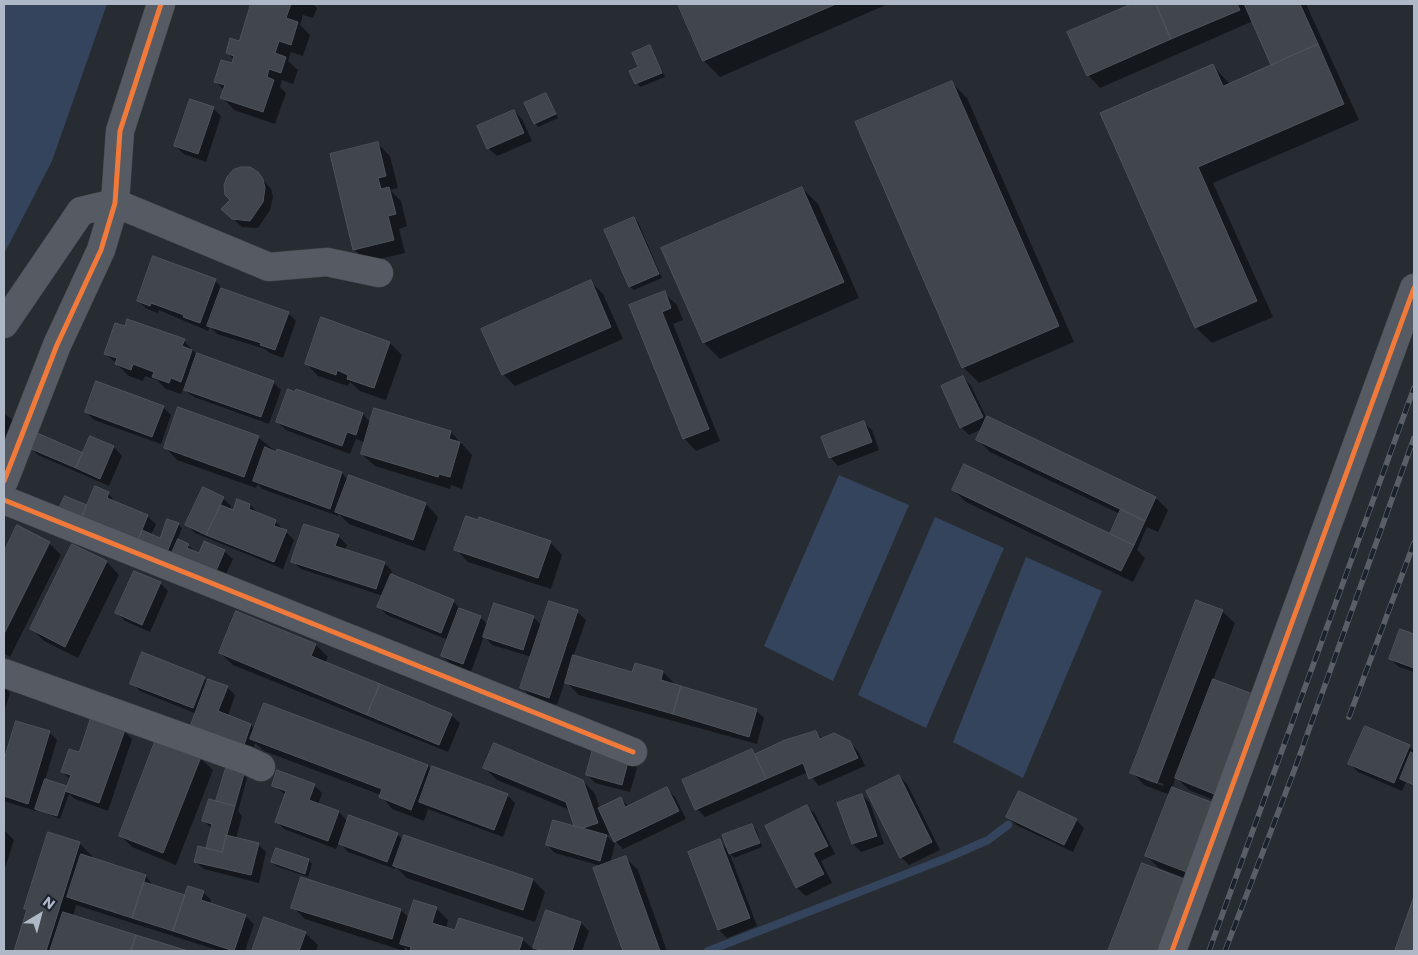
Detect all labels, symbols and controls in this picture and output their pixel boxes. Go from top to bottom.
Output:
north arrow [15,890,65,940]
text: N [39,892,59,914]

